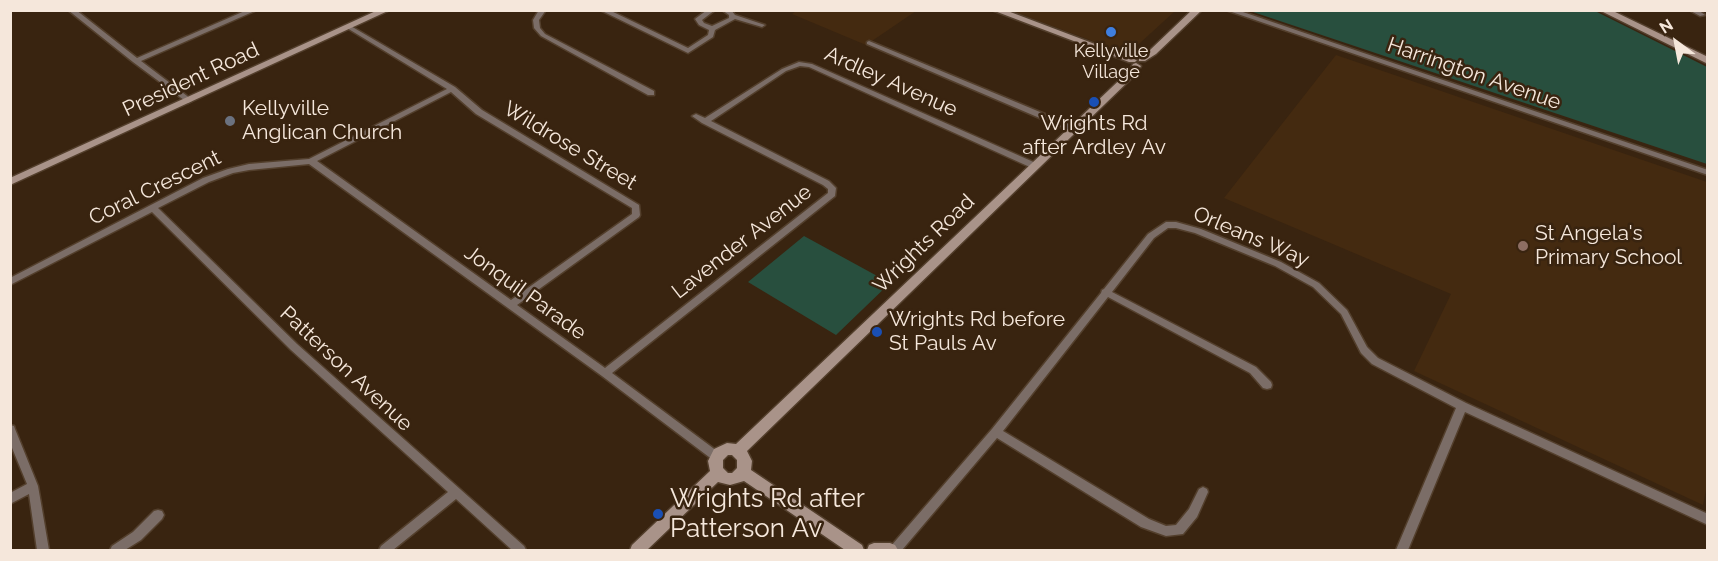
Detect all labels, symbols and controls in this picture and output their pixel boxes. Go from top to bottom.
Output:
north arrow [1646,12,1706,72]
text: N [1656,15,1676,38]
marker: Kellyville Village [1104,25,1118,39]
street label: Harrington Avenue [1384,32,1564,116]
street label: President Road [119,37,263,123]
place label: Kellyville Village [1074,41,1148,84]
street label: Ardley Avenue [821,42,961,122]
marker: Wrights Rd after Ardley Av [1087,95,1101,109]
place label: Kellyville Anglican Church [242,96,402,146]
street label: Wildrose Street [499,96,641,196]
place label: Wrights Rd after Ardley Av [1022,111,1166,161]
marker: Kellyville Anglican Church [223,114,237,128]
street label: Coral Crescent [85,145,225,231]
street label: Lavender Avenue [667,180,817,304]
street label: Wrights Road [868,189,980,299]
street label: Orleans Way [1189,201,1313,273]
place label: St Angela's Primary School [1535,221,1682,271]
marker: St Angela's Primary School [1516,239,1530,253]
street label: Jonquil Parade [459,240,591,346]
street label: Patterson Avenue [275,301,417,437]
place label: Wrights Rd before St Pauls Av [889,307,1065,357]
marker: Wrights Rd before St Pauls Av [870,325,884,339]
place label: Wrights Rd after Patterson Av [670,483,865,544]
marker: Wrights Rd after Patterson Av [651,507,665,521]

